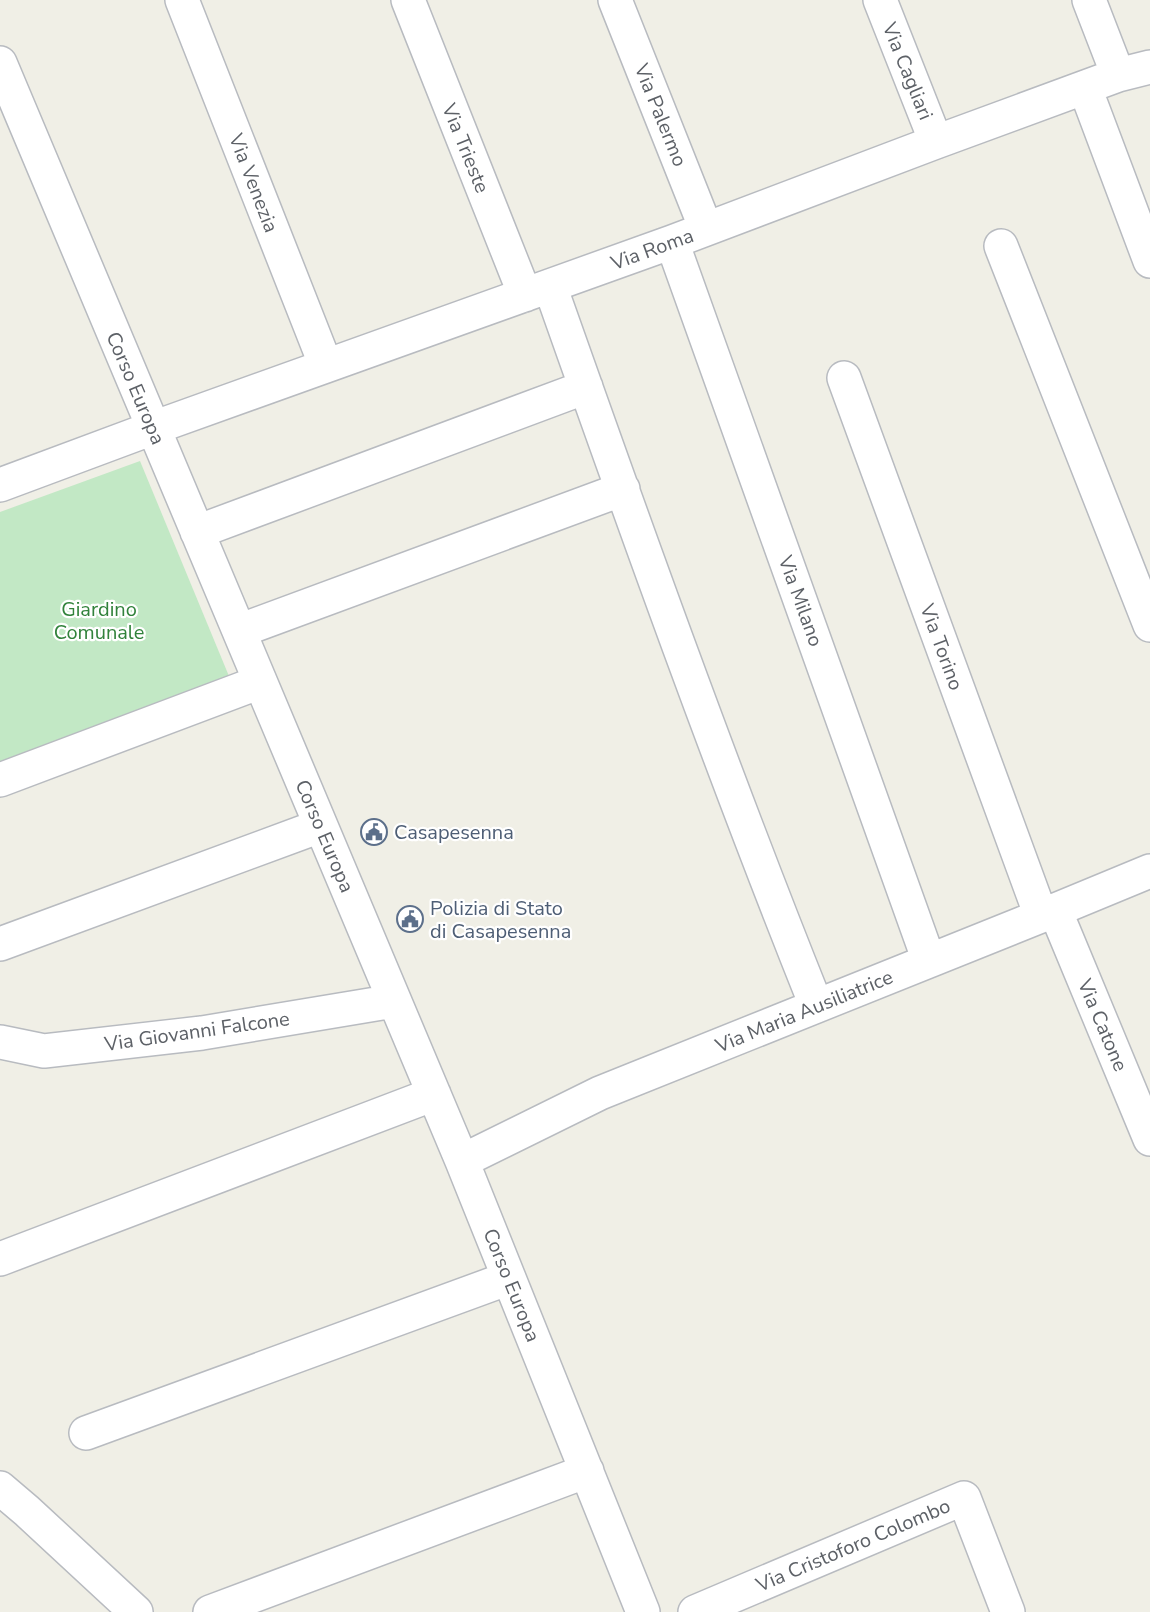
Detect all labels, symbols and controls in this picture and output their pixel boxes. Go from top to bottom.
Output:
street label: Via Cagliari [875,18,939,124]
street label: Via Palermo [627,59,693,171]
street label: Via Trieste [435,99,496,197]
street label: Via Venezia [222,129,285,237]
street label: Via Roma [606,222,697,277]
street label: Corso Europa [100,328,171,449]
street label: Via Milano [771,551,829,650]
park label: Giardino Comunale [54,596,144,646]
street label: Via Torino [913,599,970,694]
street label: Corso Europa [289,776,360,897]
public building icon: Casapesenna [359,817,389,847]
place label: Casapesenna [394,819,514,846]
place label: Polizia di Stato di Casapesenna [430,895,571,945]
public building icon: Polizia di Stato di Casapesenna [395,904,425,934]
street label: Via Maria Ausiliatrice [711,964,897,1060]
street label: Via Catone [1071,974,1134,1076]
street label: Via Giovanni Falcone [102,1005,291,1058]
street label: Corso Europa [477,1224,547,1346]
street label: Via Cristoforo Colombo [751,1492,954,1599]

